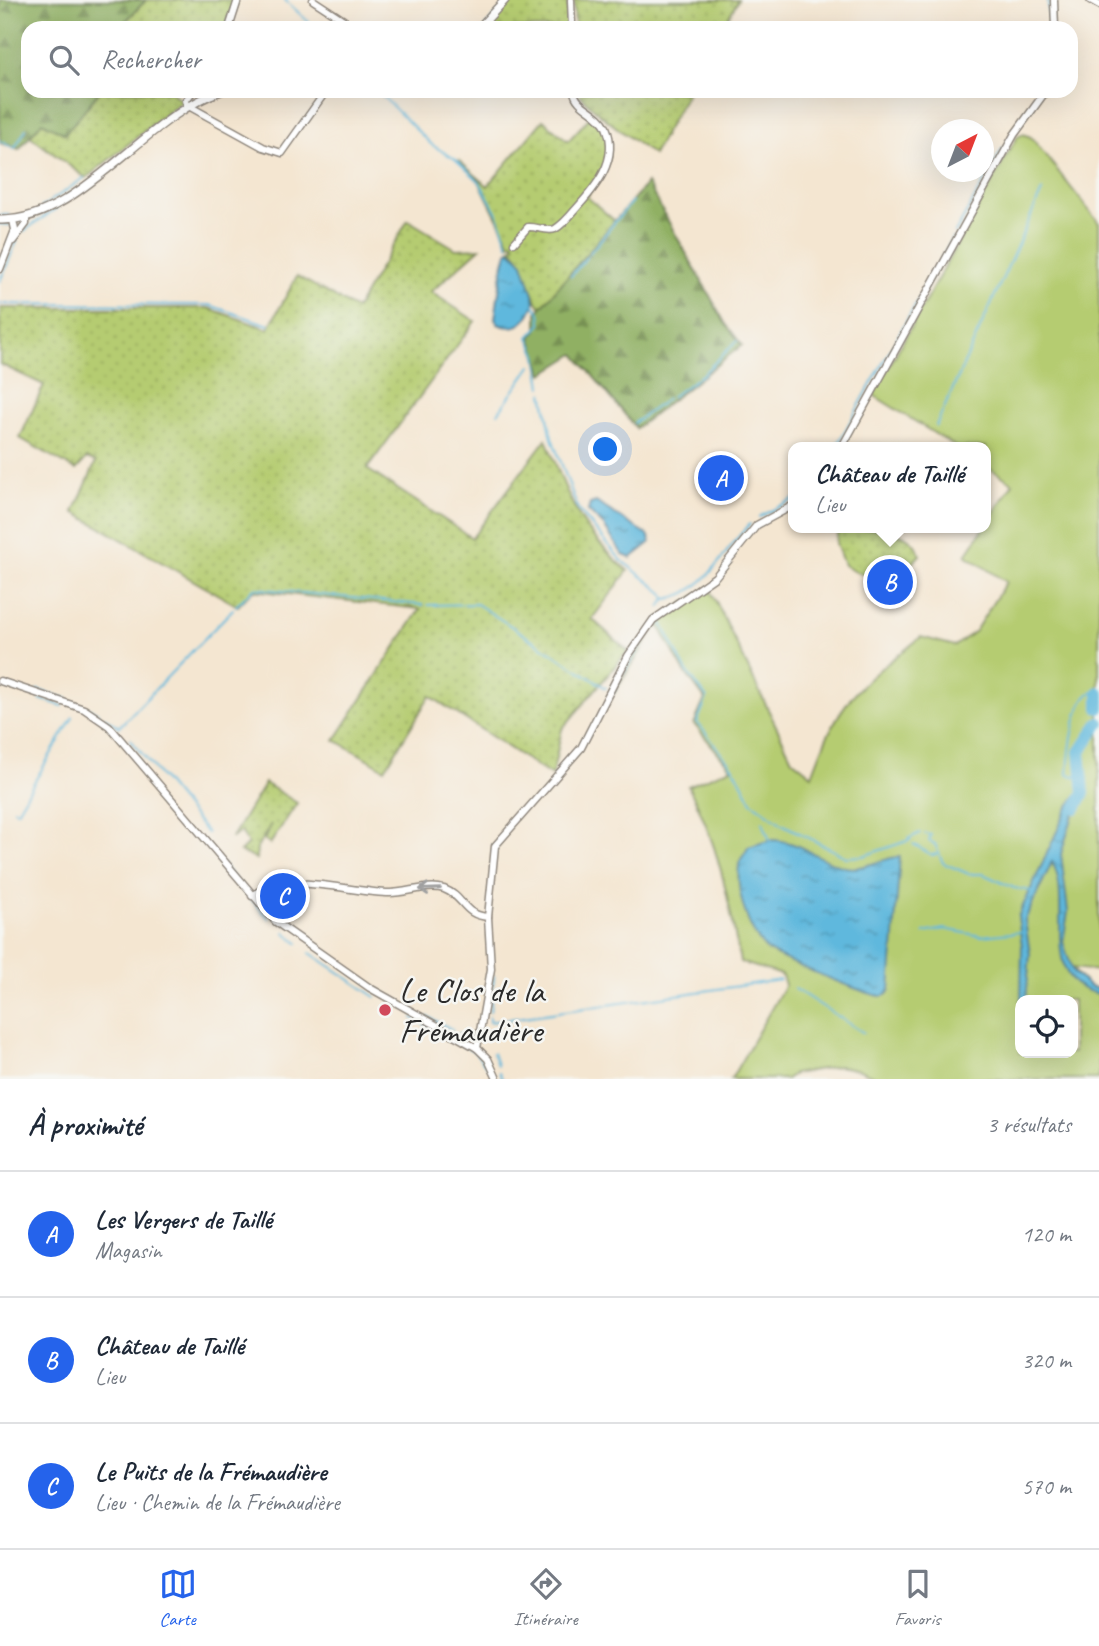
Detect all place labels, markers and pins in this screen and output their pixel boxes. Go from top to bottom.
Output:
pin: A [698,452,744,504]
pin: B [867,556,913,608]
pin: C [260,870,306,922]
place label: Le Clos de la Frémaudière [399,968,547,1053]
marker: Le Clos de la Frémaudière [377,1002,393,1018]

